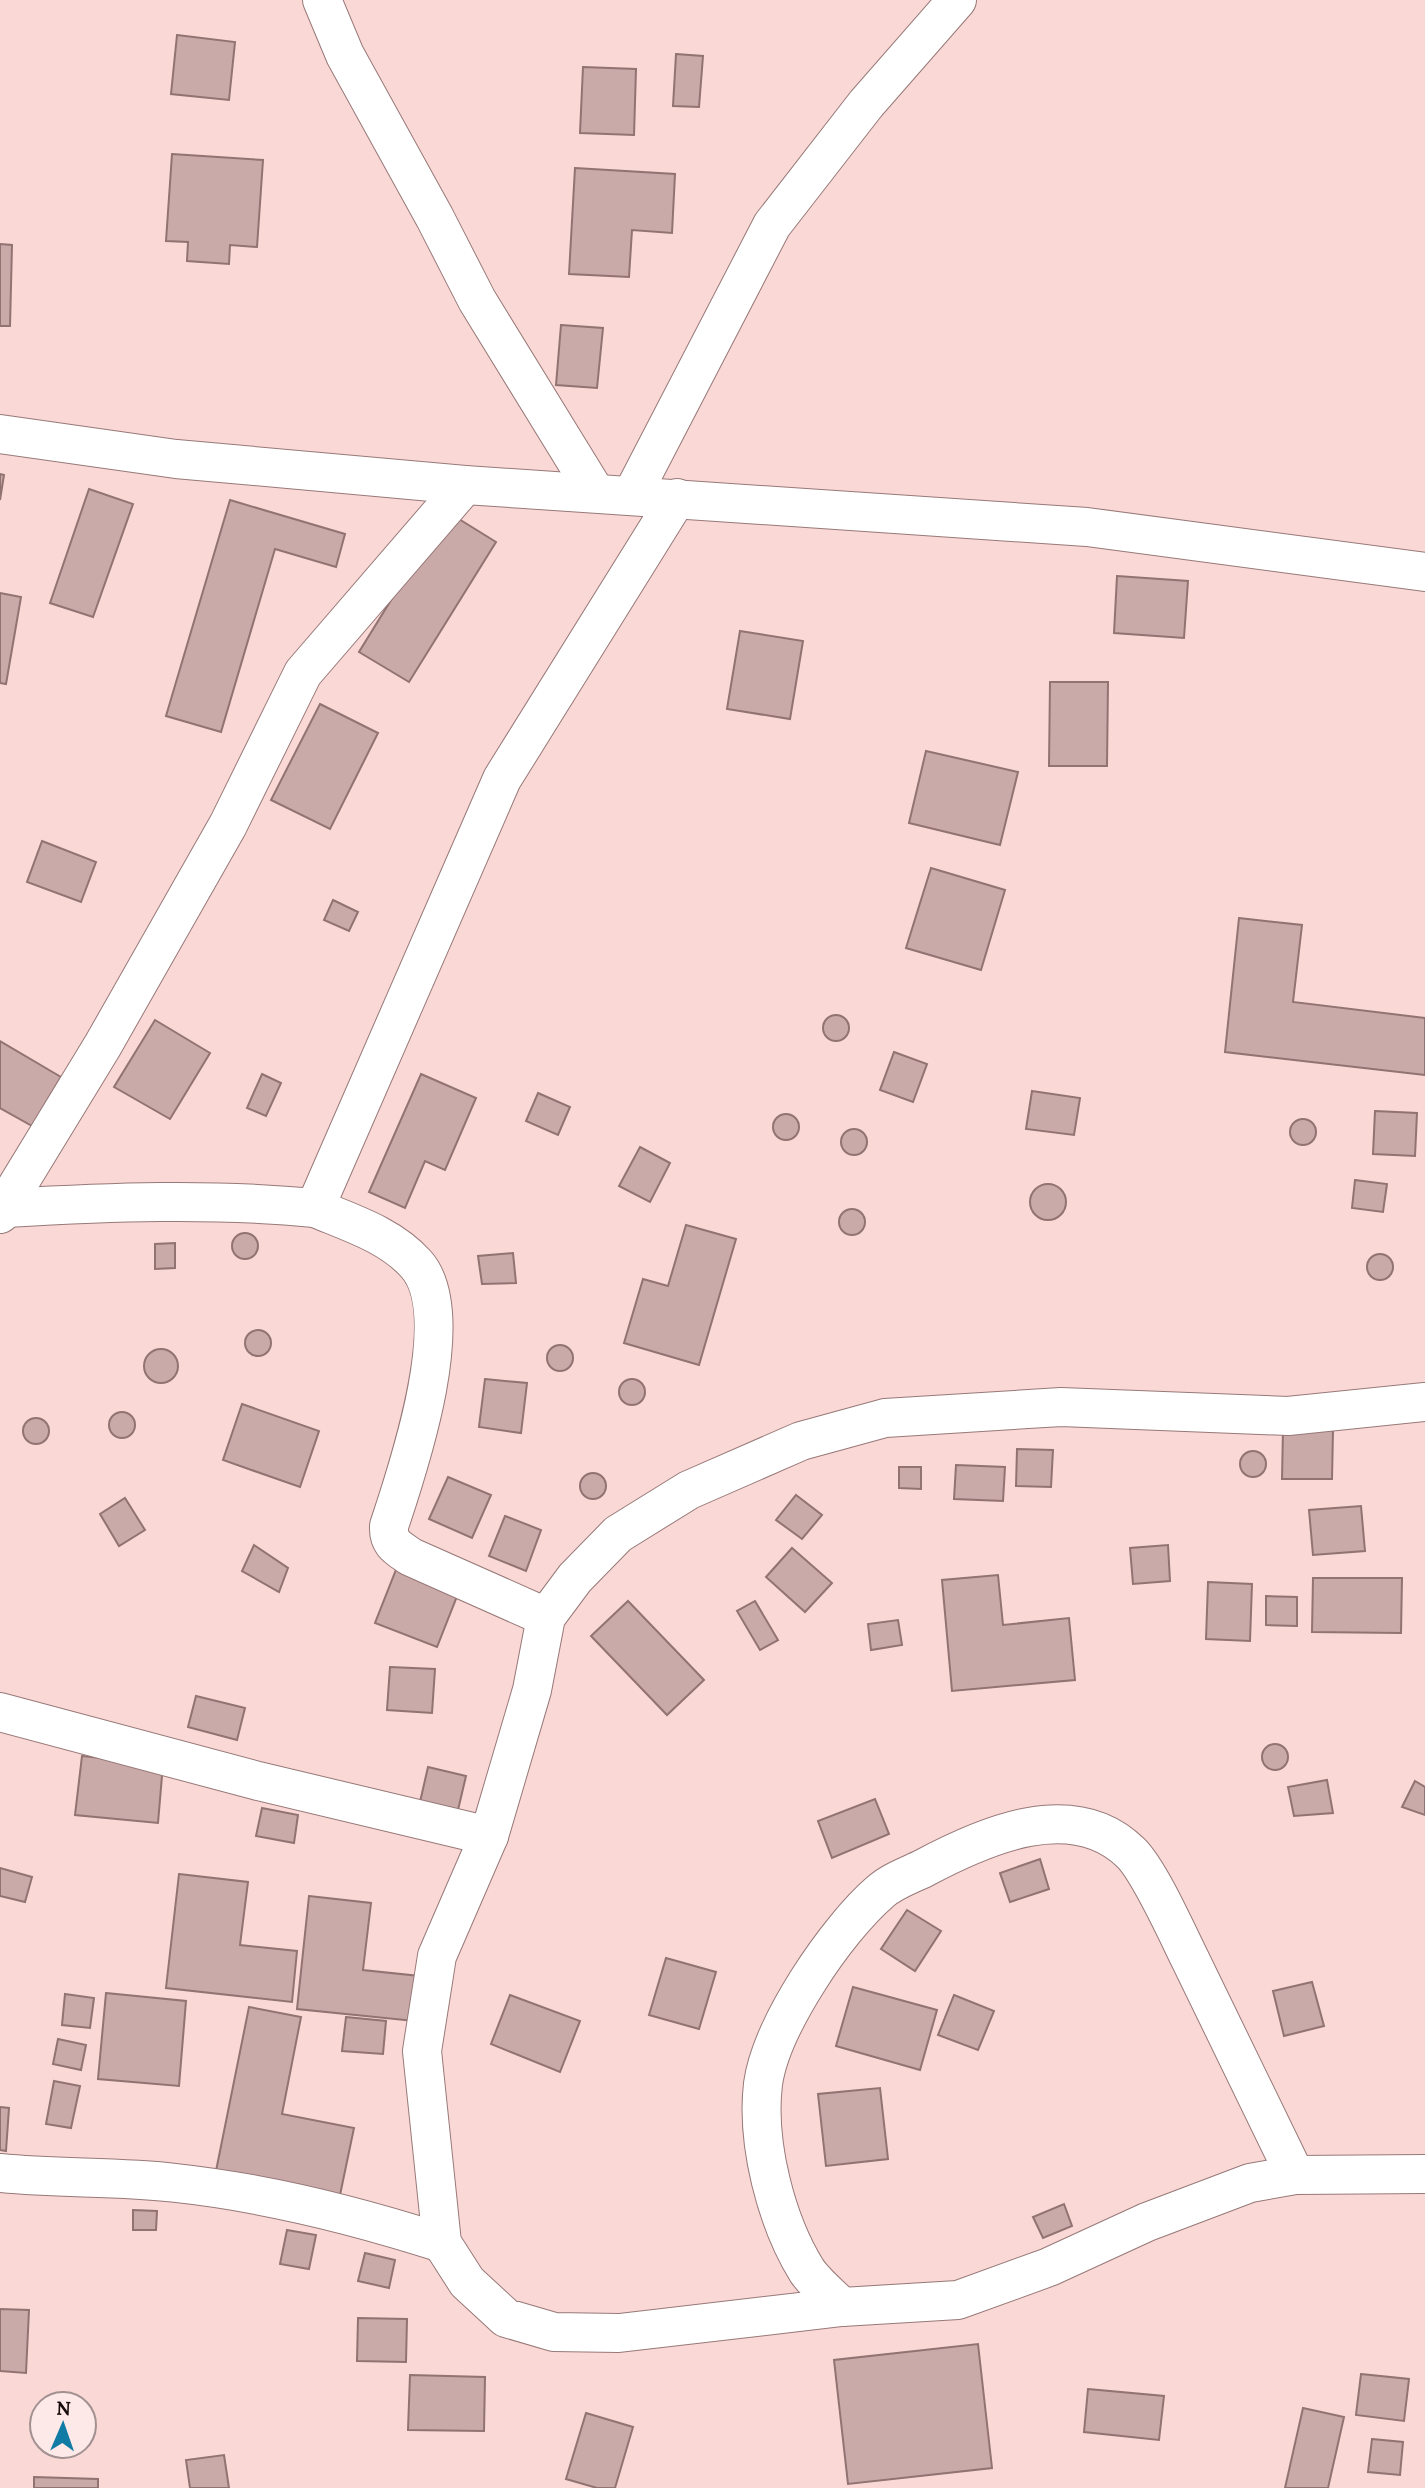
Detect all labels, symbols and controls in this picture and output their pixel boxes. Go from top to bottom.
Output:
north arrow [28,2390,98,2460]
text: N [56,2396,72,2420]

